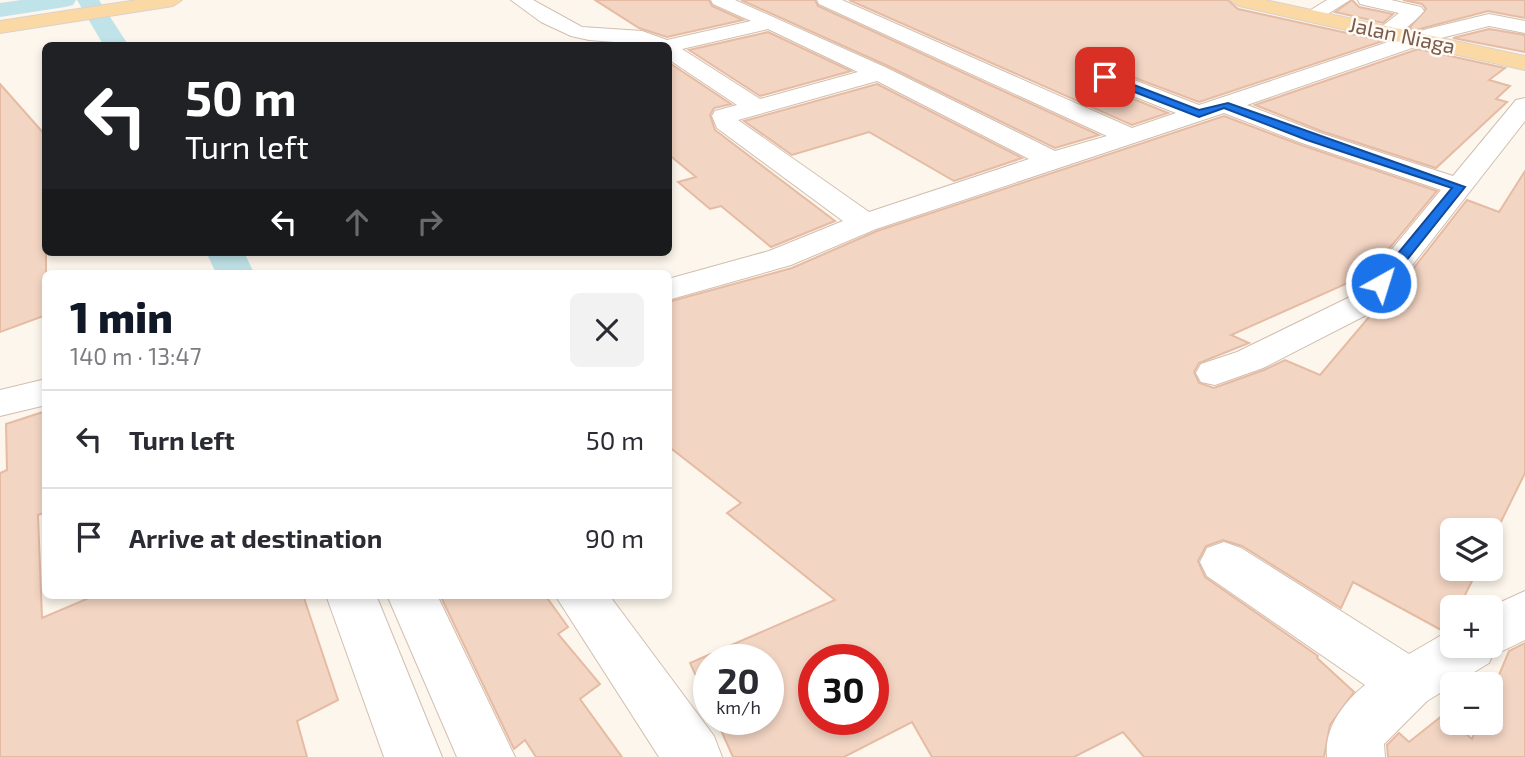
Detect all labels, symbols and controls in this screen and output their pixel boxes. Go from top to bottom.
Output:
street label: Jalan Niaga [1347,11,1458,58]
pin [1075,47,1135,107]
icon: arrive [1086,58,1124,96]
text: 50 m [185,67,297,126]
icon: left [70,70,161,161]
text: Turn left [185,127,309,165]
icon: left [265,203,303,241]
icon: ahead [338,203,376,241]
icon: right [411,203,449,241]
position arrow [1344,246,1418,320]
text: 1 min [70,291,173,341]
button: close [570,293,644,367]
text: 140 m · 13:47 [70,342,201,370]
icon: left [70,420,108,458]
text: Turn left [129,424,235,455]
text: 50 m [586,424,644,455]
icon: arrive [70,518,108,556]
map controls [1440,518,1503,735]
button: layers [1440,518,1503,581]
text: Arrive at destination [129,522,382,553]
text: 90 m [585,522,644,553]
button: + [1440,595,1503,658]
speed limit sign: 30 [798,644,889,735]
text: 20 [717,659,760,701]
button: − [1440,672,1503,735]
text: km/h [716,696,761,718]

